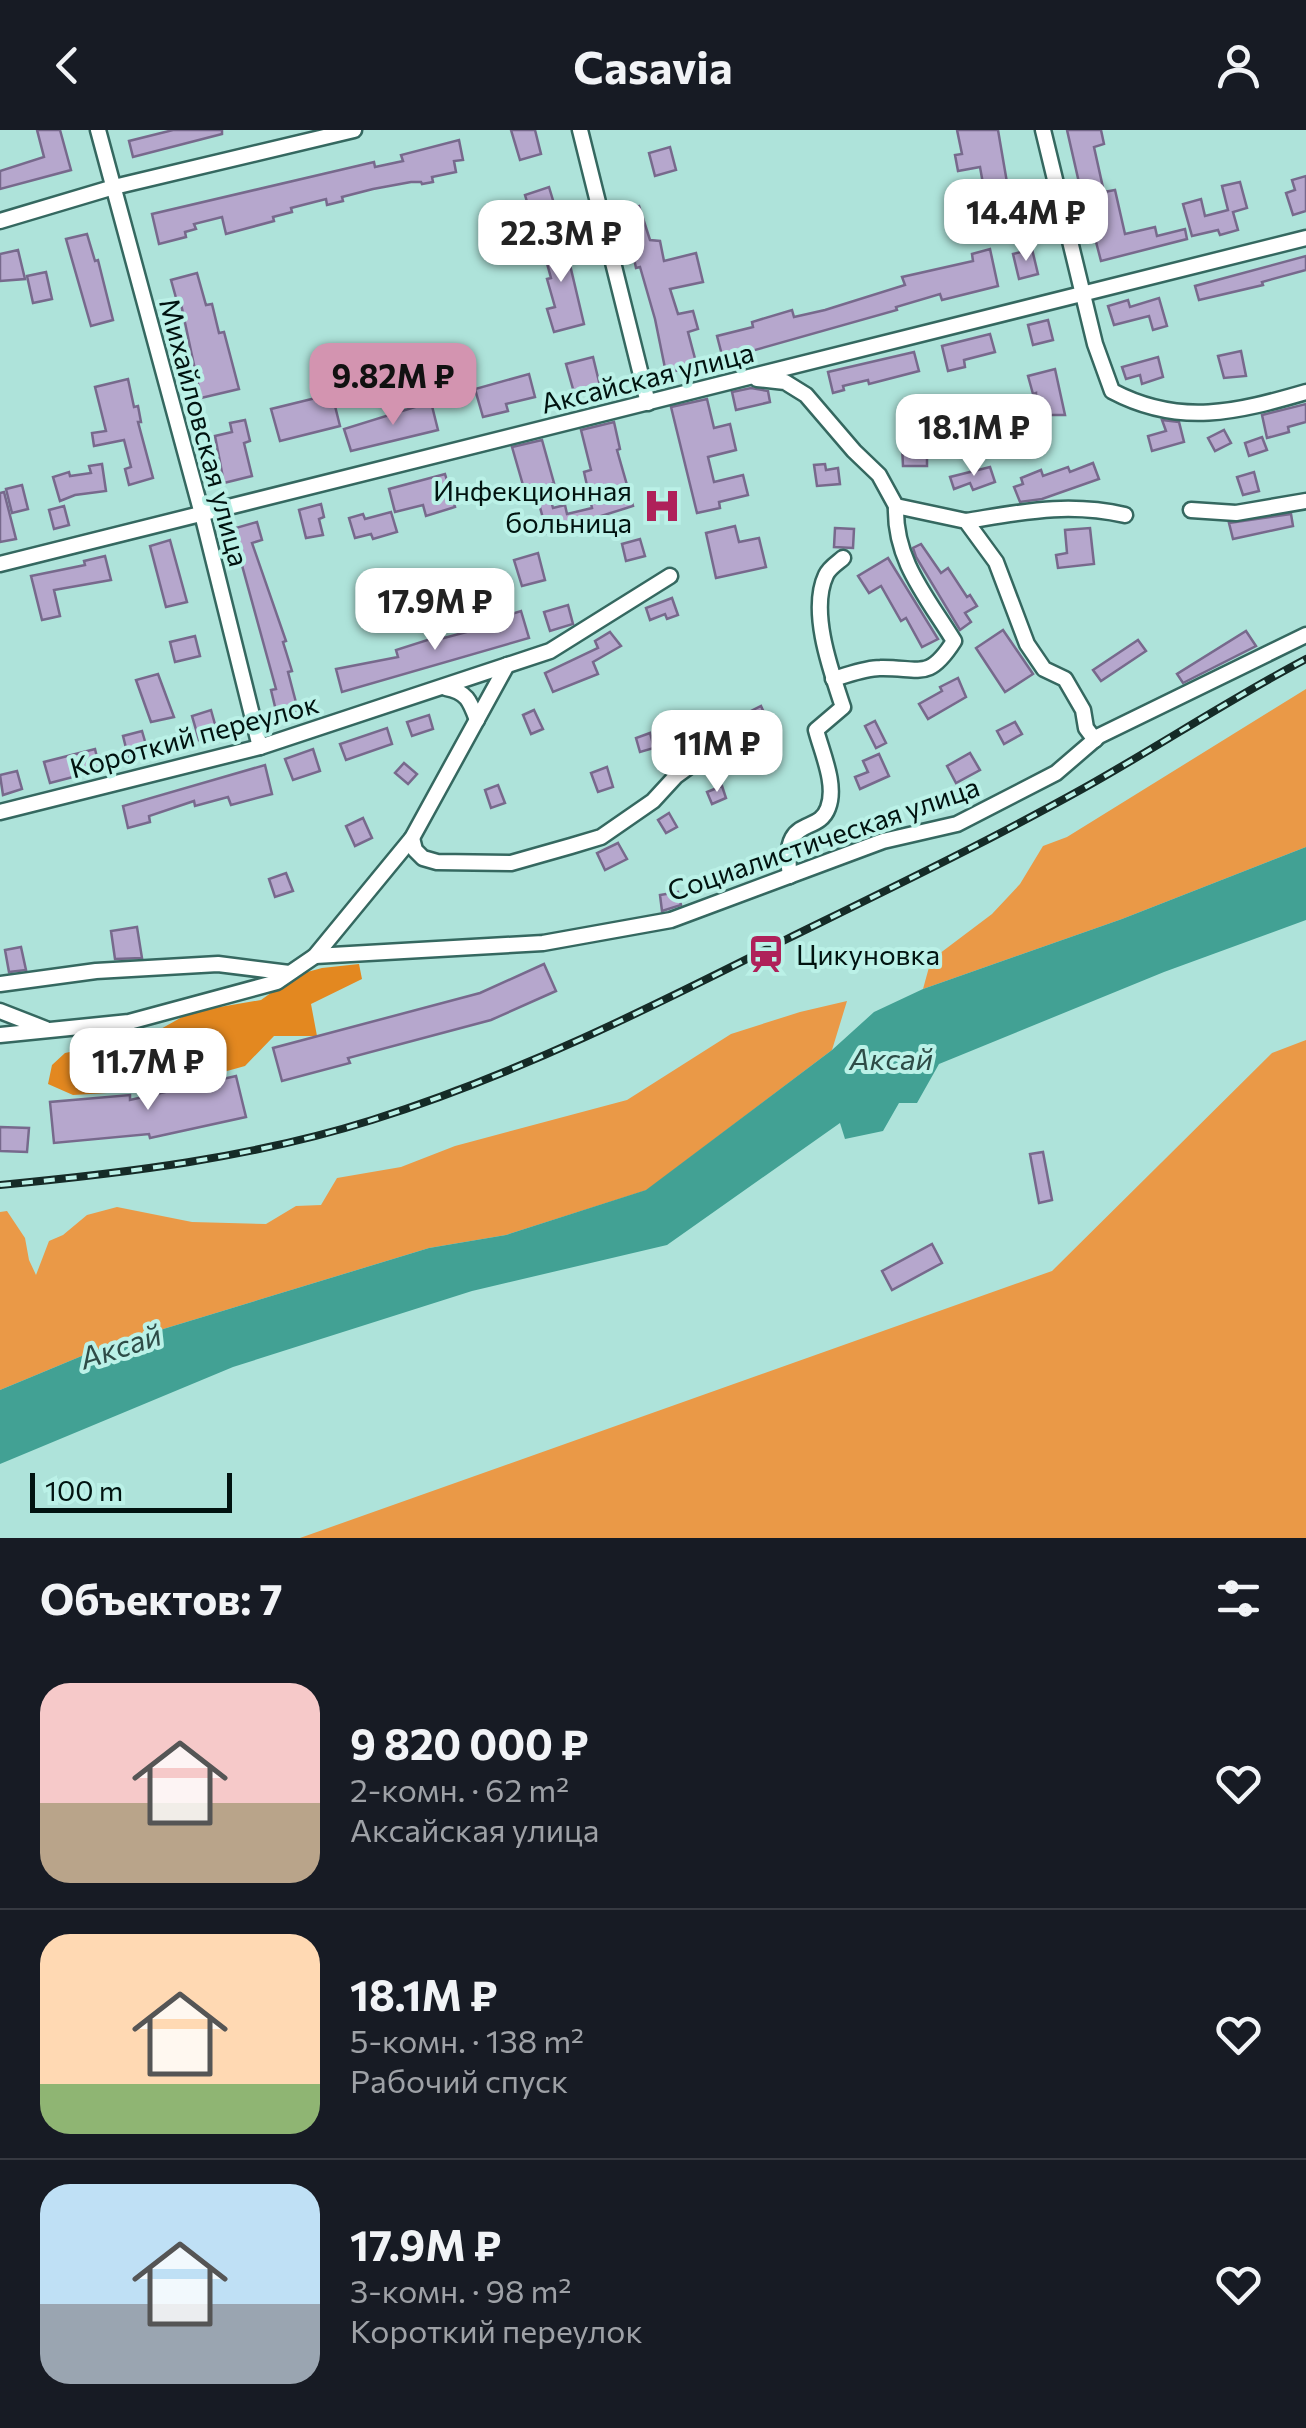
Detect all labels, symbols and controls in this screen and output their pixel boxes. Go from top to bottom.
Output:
icon: back [40,38,95,93]
text: Casavia [573,38,733,93]
icon: person [1211,38,1266,93]
pin: 14.4M ₽ [934,179,1118,264]
text: 14.4M ₽ [966,191,1086,231]
pin: 22.3M ₽ [469,200,653,285]
text: 22.3M ₽ [500,212,622,252]
street label: Михайловская улица [153,294,257,570]
street label: Аксайская улица [537,334,757,420]
pin: 9.82M ₽ [301,343,485,428]
text: 9.82M ₽ [331,355,455,395]
pin: 18.1M ₽ [882,394,1066,479]
text: 18.1M ₽ [918,406,1030,446]
place label: Инфекционная больница [433,473,632,539]
hospital icon: Инфекционная больница [641,485,683,527]
pin: 17.9M ₽ [343,568,527,653]
text: 17.9M ₽ [377,580,493,620]
street label: Короткий переулок [66,685,322,785]
pin: 11M ₽ [647,710,787,795]
text: 11M ₽ [673,722,761,762]
street label: Социалистическая улица [663,769,983,907]
station icon: Цикуновка [745,933,787,975]
place label: Цикуновка [796,937,940,971]
pin: 11.7M ₽ [56,1028,240,1113]
water label: Аксай [848,1039,933,1076]
text: 11.7M ₽ [92,1040,204,1080]
water label: Аксай [74,1314,166,1376]
scale bar [30,1468,232,1512]
text: 100 m [45,1473,123,1507]
icon: filters [1211,1571,1266,1626]
text: Объектов: 7 [40,1572,283,1624]
text: 9 820 000 ₽ [350,1717,589,1769]
icon: home [120,1723,240,1843]
icon: heart [1211,1756,1266,1811]
text: 2-комн. · 62 m² [350,1769,569,1809]
text: Аксайская улица [350,1809,599,1849]
text: 18.1M ₽ [350,1968,498,2020]
icon: home [120,1974,240,2094]
icon: heart [1211,2007,1266,2062]
text: 5-комн. · 138 m² [350,2020,584,2060]
text: Рабочий спуск [350,2060,568,2100]
text: 17.9M ₽ [350,2218,501,2270]
icon: home [120,2224,240,2344]
icon: heart [1211,2257,1266,2312]
text: 3-комн. · 98 m² [350,2270,571,2310]
text: Короткий переулок [350,2310,643,2350]

